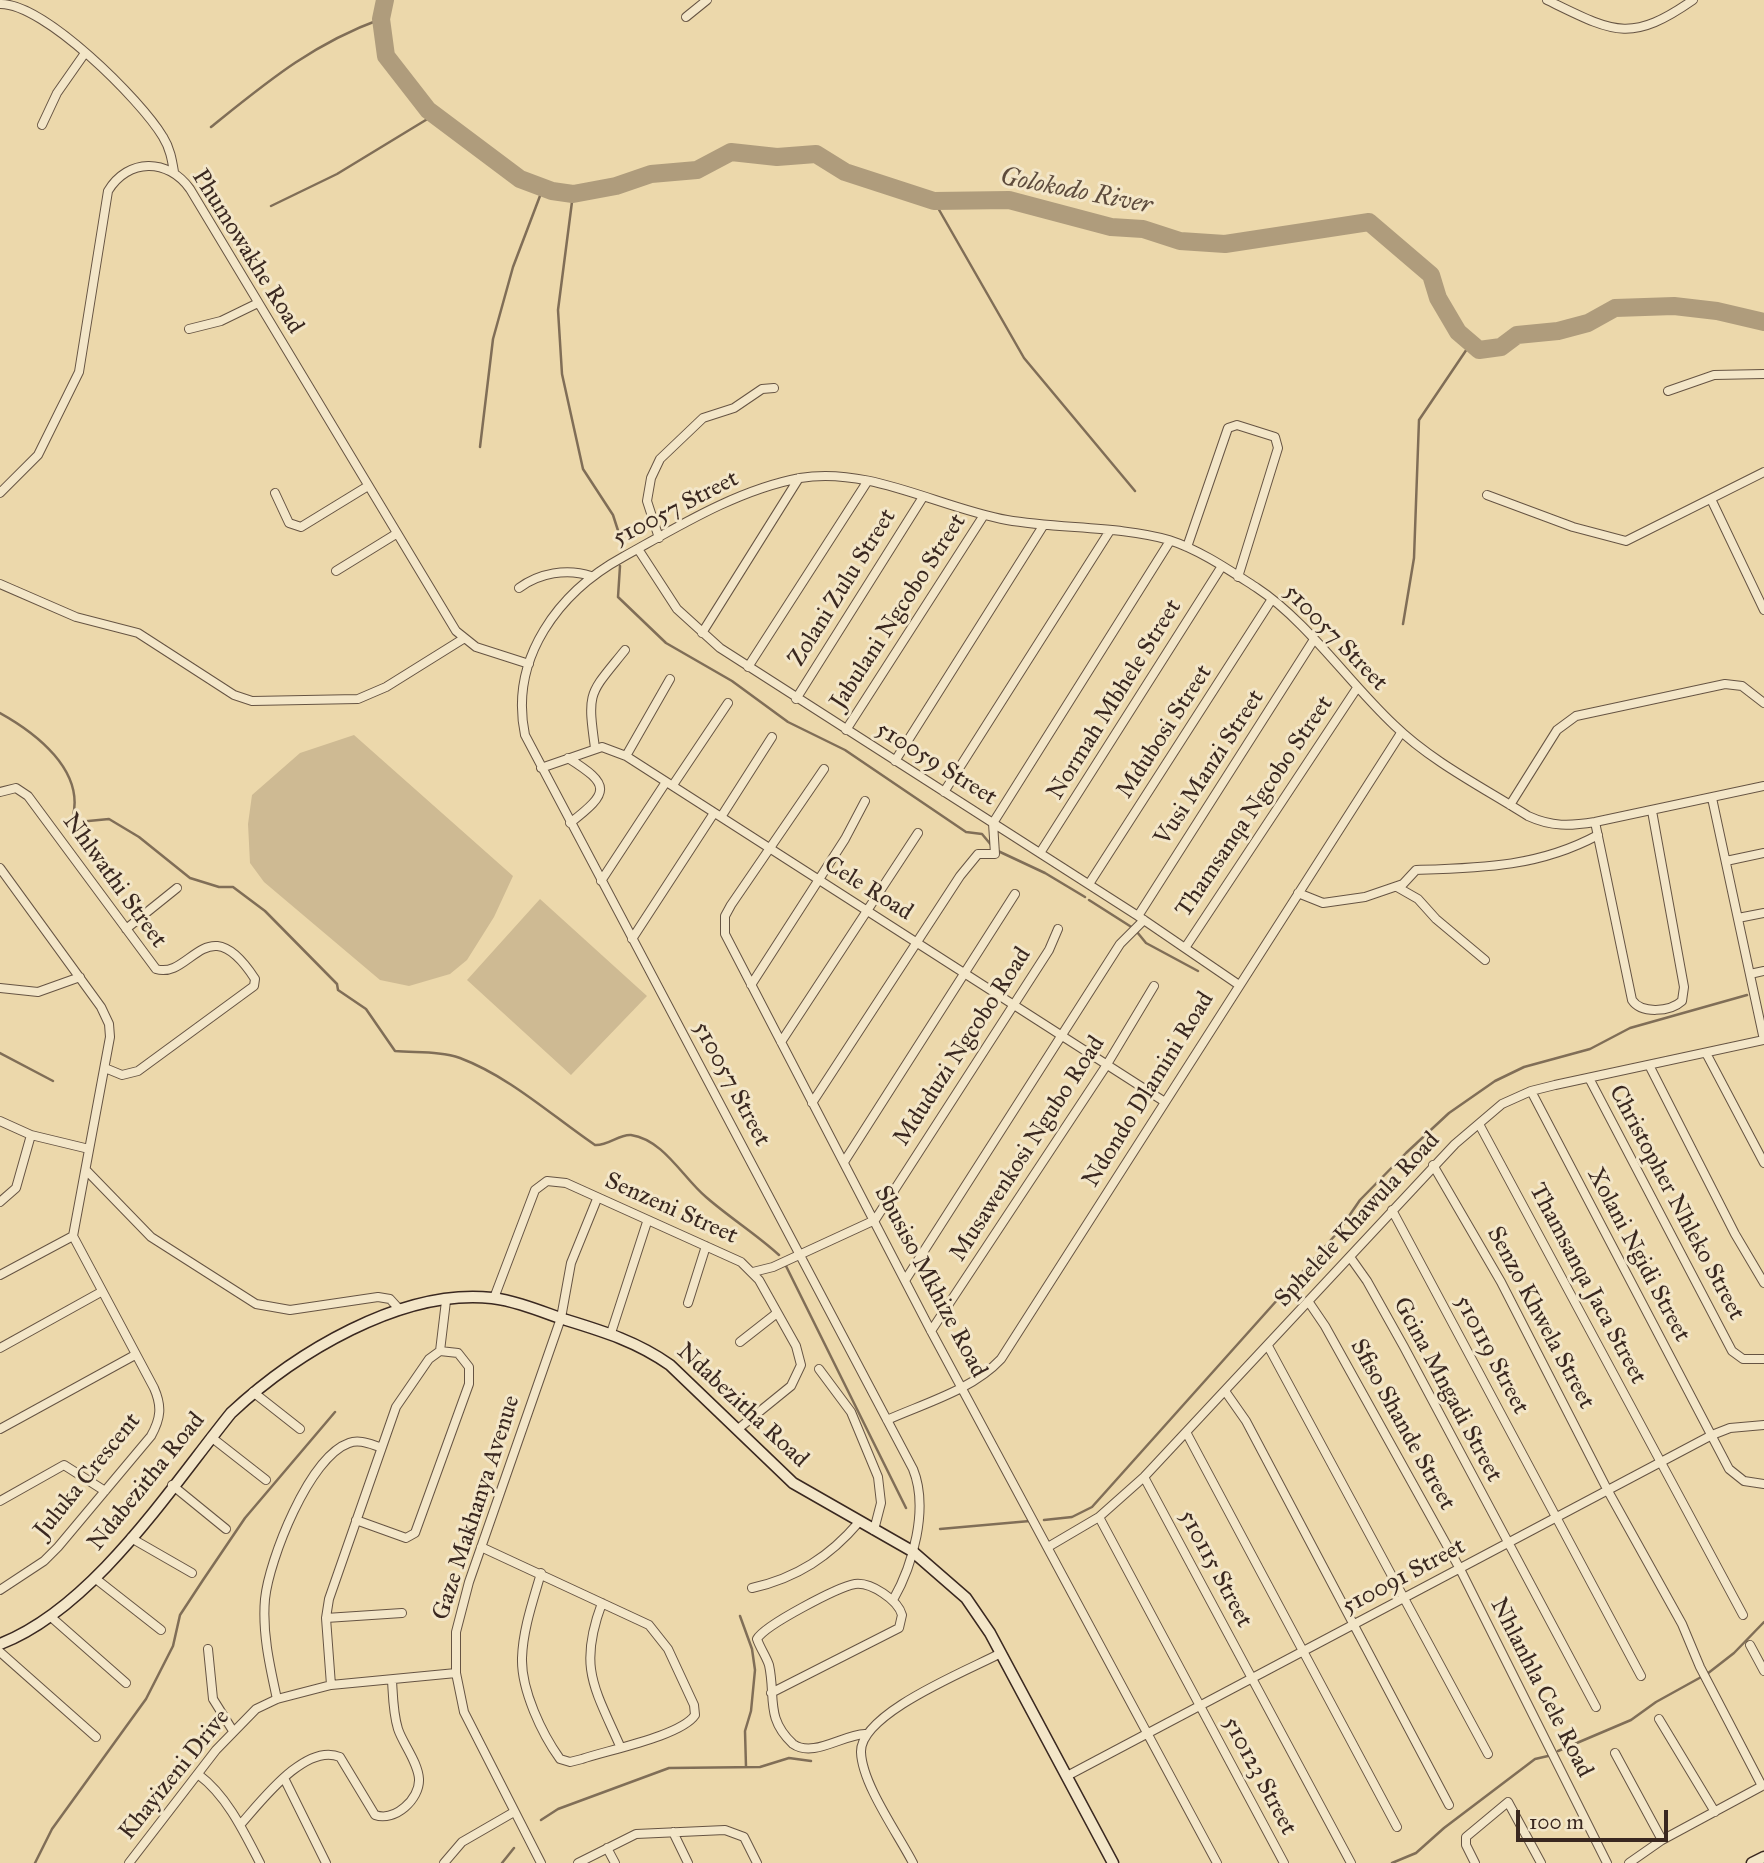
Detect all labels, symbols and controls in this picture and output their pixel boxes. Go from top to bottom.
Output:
water label: Golokodo River [997,162,1155,222]
street label: Phumowakhe Road [185,164,309,340]
street label: 510057 Street [608,465,744,553]
street label: Zolani Zulu Street [783,504,903,672]
street label: Jabulani Ngcobo Street [825,509,973,715]
street label: 510057 Street [1277,579,1393,697]
street label: Normah Mbhele Street [1042,595,1188,805]
street label: Mdubosi Street [1111,660,1219,804]
street label: Vusi Manzi Street [1149,685,1271,851]
street label: Thamsanqa Ngcobo Street [1170,691,1340,923]
street label: 510059 Street [870,715,1002,813]
street label: Nhlwathi Street [56,808,172,954]
street label: Cele Road [818,851,918,927]
street label: Mduduzi Ngcobo Road [888,942,1038,1152]
street label: Ndondo Dlamini Road [1077,987,1221,1193]
street label: 510057 Street [686,1017,776,1151]
street label: Musawenkosi Ngubo Road [944,1031,1112,1267]
street label: Christopher Nhleko Street [1602,1081,1750,1325]
street label: Sphelele Khawula Road [1269,1127,1447,1313]
street label: Xolani Ngidi Street [1580,1163,1696,1347]
street label: Senzeni Street [600,1167,742,1251]
street label: Thamsanqa Jaca Street [1522,1179,1652,1389]
street label: Sbusiso Mkhize Road [867,1181,993,1383]
street label: Senzo Khwela Street [1480,1222,1600,1414]
street label: 510119 Street [1448,1291,1534,1419]
street label: Gcina Mngadi Street [1386,1293,1508,1487]
street label: Sfiso Shande Street [1343,1334,1461,1516]
street label: Ndabezitha Road [670,1338,814,1474]
street label: Gaze Makhanya Avenue [427,1392,527,1624]
street label: Juluka Crescent [29,1407,147,1545]
street label: Ndabezitha Road [82,1407,212,1557]
street label: 510115 Street [1172,1505,1258,1633]
street label: 510091 Street [1337,1532,1471,1622]
street label: Nhlanhla Cele Road [1483,1593,1599,1783]
street label: Khayizeni Drive [114,1704,236,1846]
street label: 510123 Street [1216,1712,1302,1840]
scale bar [1519,1797,1671,1841]
text: 100 m [1529,1809,1584,1835]

